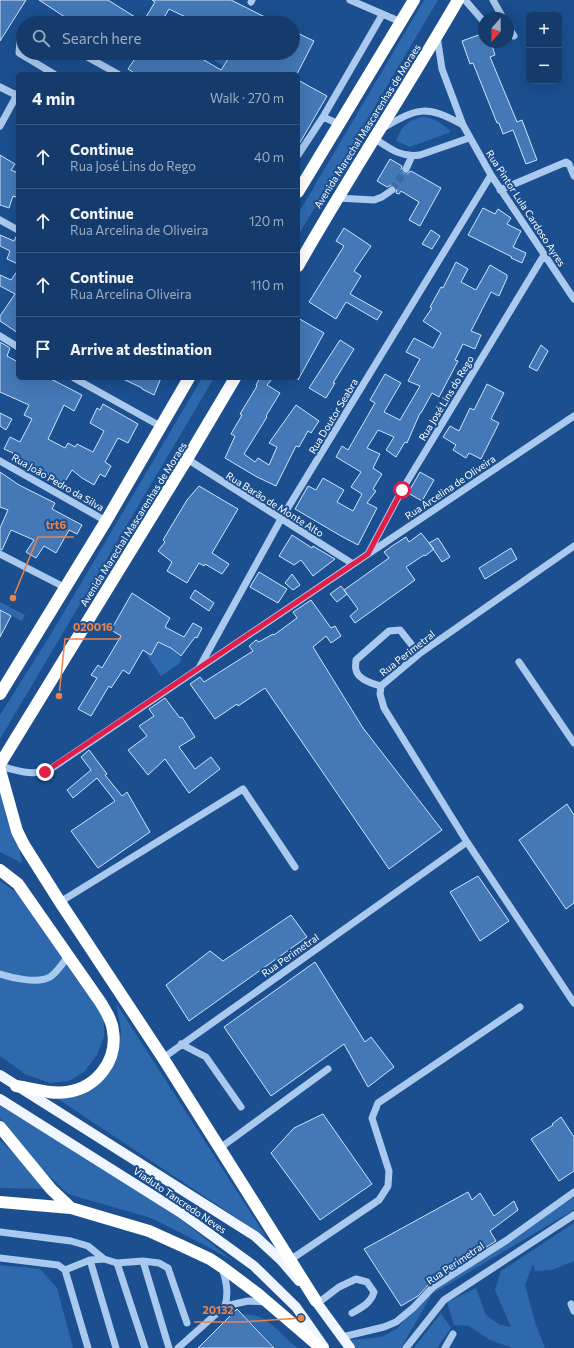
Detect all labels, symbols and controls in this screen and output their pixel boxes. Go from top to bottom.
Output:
north arrow [478,12,514,48]
map controls [526,12,562,84]
button: + [526,12,562,48]
search box [16,16,300,60]
icon: search [30,27,52,49]
text: Search here [62,29,141,47]
street label: Avenida Marechal Mascarenhas de Moraes [311,41,423,210]
button: − [526,48,562,84]
text: 4 min [32,88,75,109]
text: Walk · 270 m [210,90,284,106]
text: Continue [70,140,134,158]
icon: ahead [32,146,54,168]
street label: Rua Pintor Lula Cardoso Ayres [484,148,568,269]
text: 40 m [254,149,284,165]
text: Rua José Lins do Rego [70,158,196,174]
text: Continue [70,204,134,222]
icon: ahead [32,210,54,232]
text: 120 m [249,213,284,229]
text: Rua Arcelina de Oliveira [70,222,208,238]
text: Continue [70,268,134,286]
icon: ahead [32,274,54,296]
text: 110 m [251,277,284,293]
text: Rua Arcelina Oliveira [70,286,192,302]
icon: arrive [32,338,54,360]
text: Arrive at destination [70,340,212,358]
street label: Rua José Lins do Rego [416,353,476,443]
street label: Rua Doutor Seabra [306,376,360,456]
street label: Avenida Marechal Mascarenhas de Moraes [77,439,189,608]
street label: Rua João Pedro da Silva [10,451,106,513]
street label: Rua Arcelina de Oliveira [403,452,497,522]
street label: Rua Barão de Monte Alto [224,469,326,539]
route start [393,481,411,499]
callout: trt6 [38,514,74,537]
text: trt6 [46,518,67,531]
callout: 020016 [65,616,121,639]
text: 020016 [73,620,113,633]
street label: Rua Perimetral [377,628,437,678]
route end [36,763,54,781]
street label: Rua Perimetral [259,931,321,979]
street label: Viaduto Tancredo Neves [131,1164,229,1236]
street label: Rua Perimetral [424,1239,486,1287]
callout: 20132 [194,1299,241,1322]
text: 20132 [202,1303,234,1316]

